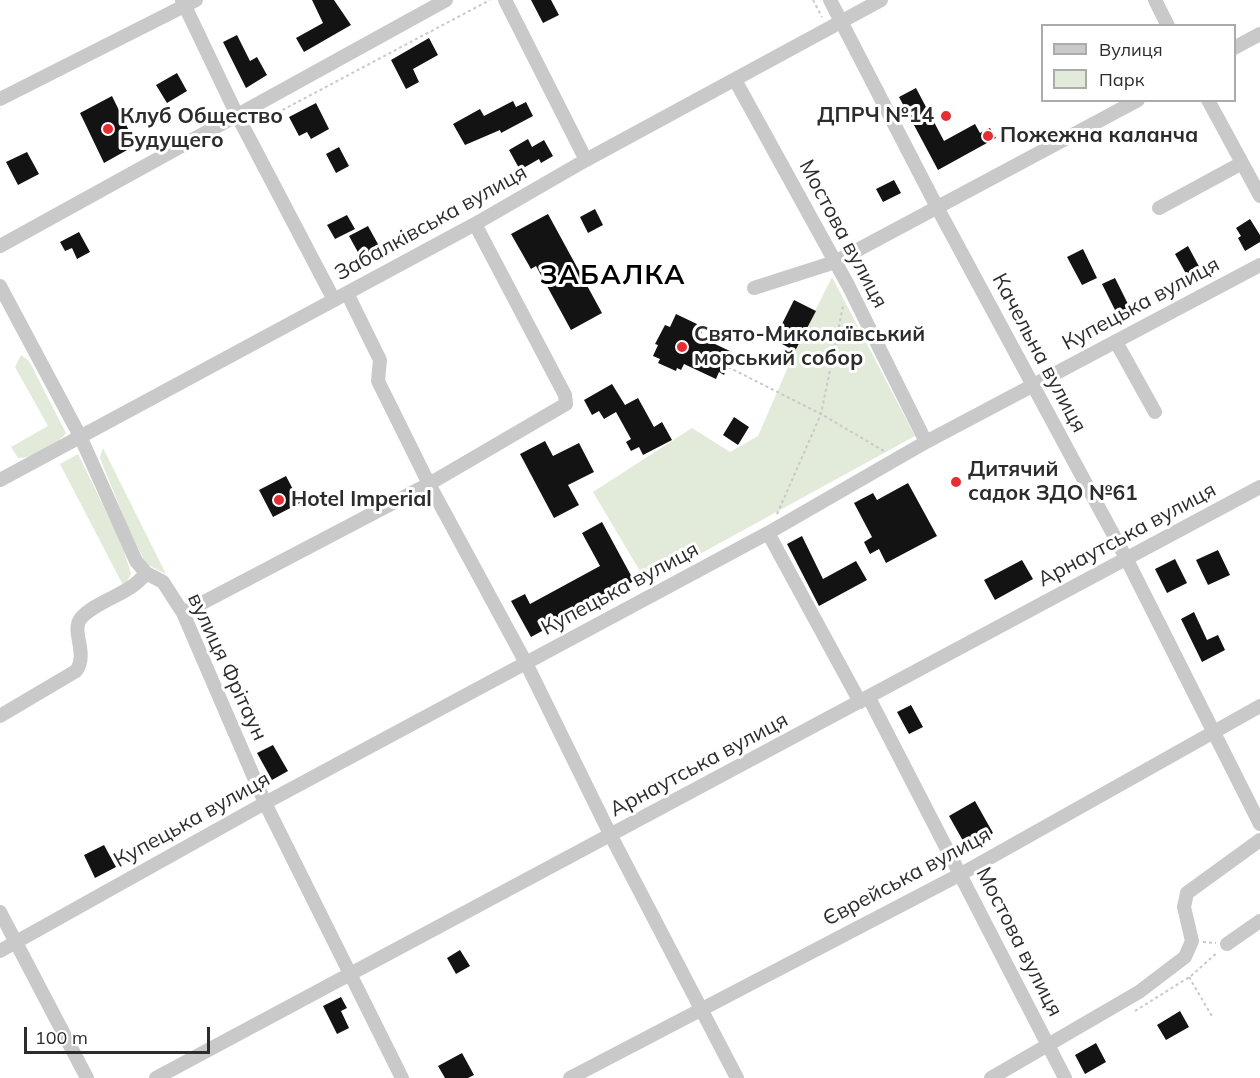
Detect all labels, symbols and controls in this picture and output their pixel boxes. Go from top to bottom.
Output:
legend [1041,24,1236,102]
text: Вулиця [1099,38,1163,61]
text: Парк [1099,68,1144,91]
place label: ДПРЧ №14 [817,103,934,129]
place label: Клуб Общество Будущего [120,104,283,154]
marker: ДПРЧ №14 [939,109,953,123]
marker: Клуб Общество Будущего [101,122,115,136]
place label: Пожежна каланча [1000,123,1198,149]
marker: Пожежна каланча [981,129,995,143]
street label: Мостова вулиця [793,156,893,312]
street label: Забалківська вулиця [331,160,531,286]
street label: Купецька вулиця [1058,252,1224,356]
district label: ЗАБАЛКА [540,260,686,292]
street label: Качельна вулиця [986,269,1092,437]
place label: Свято-Миколаївський морський собор [694,322,925,372]
marker: Свято-Миколаївський морський собор [675,340,689,354]
place label: Дитячий садок ЗДО №61 [968,457,1138,507]
marker: Дитячий садок ЗДО №61 [949,475,963,489]
street label: Арнаутська вулиця [1034,477,1220,593]
place label: Hotel Imperial [291,487,432,513]
marker: Hotel Imperial [272,493,286,507]
street label: Купецька вулиця [537,537,703,641]
street label: вулиця Фрітаун [182,589,272,745]
street label: Арнаутська вулиця [606,707,792,823]
street label: Купецька вулиця [110,767,274,873]
street label: Єврейська вулиця [819,822,995,932]
street label: Мостова вулиця [971,863,1067,1021]
scale bar [27,1015,213,1053]
text: 100 m [35,1026,88,1049]

